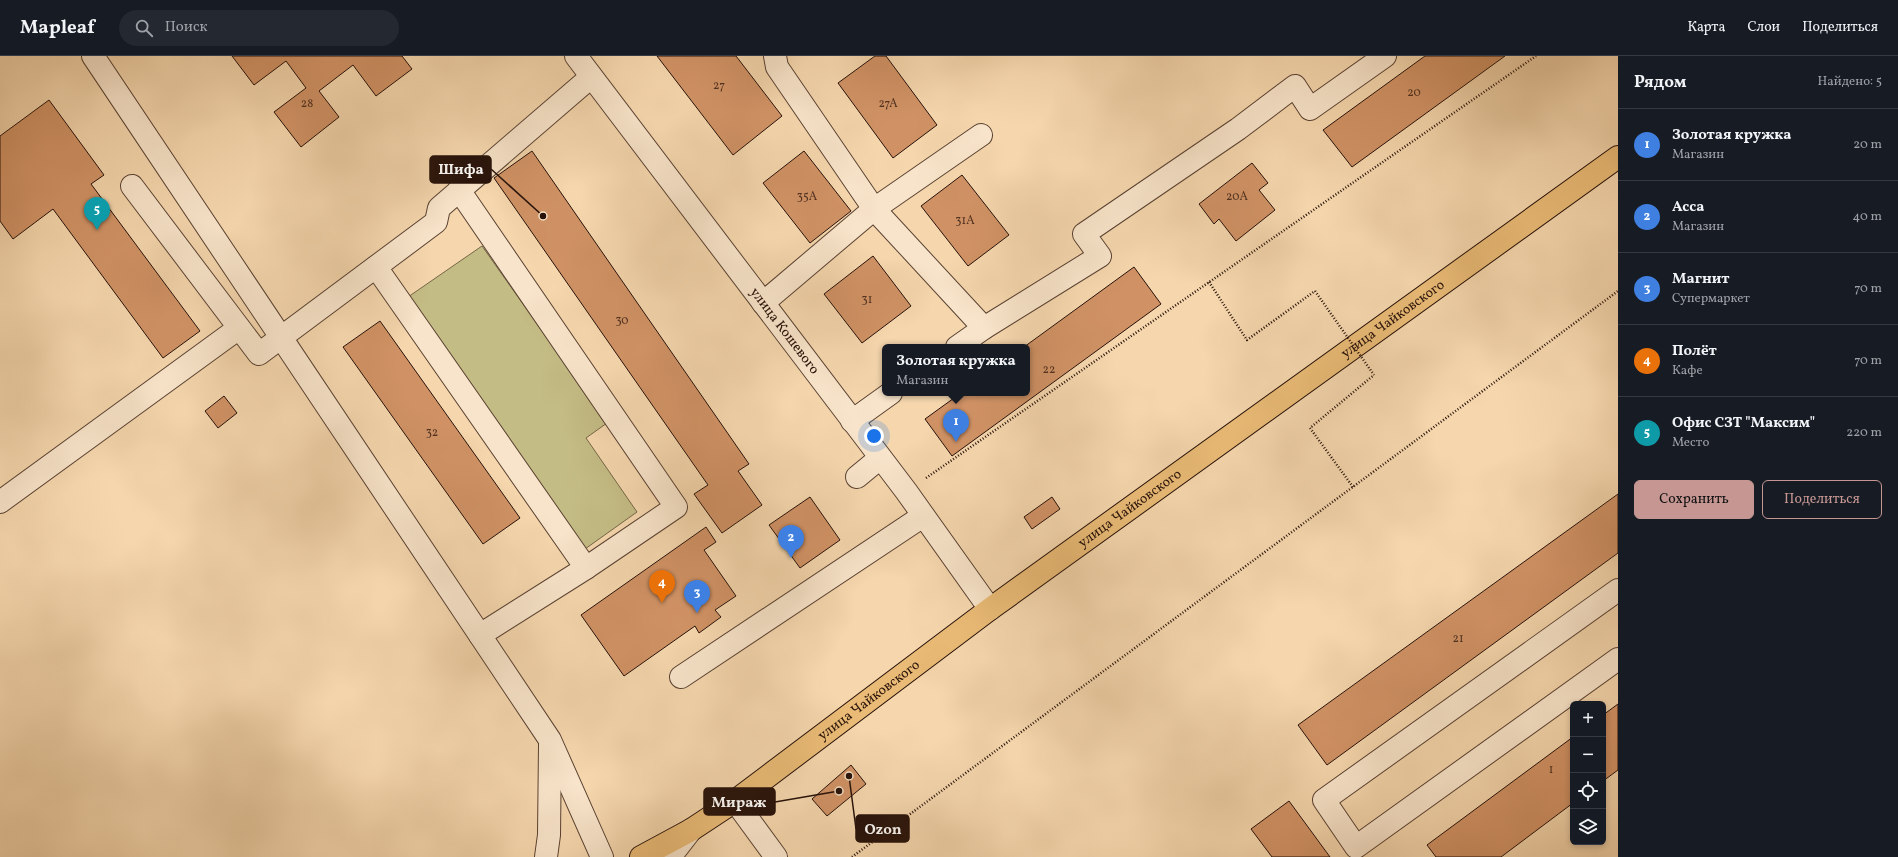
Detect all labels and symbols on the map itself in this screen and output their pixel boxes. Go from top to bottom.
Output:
house number: 27 [713,78,725,94]
house number: 20 [1407,85,1421,101]
house number: 28 [301,96,313,112]
house number: 27А [878,96,898,112]
callout: Шифа [430,156,491,183]
text: Шифа [438,160,484,181]
house number: 35А [797,189,818,205]
house number: 20А [1226,189,1249,205]
pin: 5 [84,197,110,230]
house number: 31А [955,213,975,229]
street label: улица Чайковского [1337,275,1448,363]
street label: улица Кошевого [745,283,824,378]
house number: 31 [862,292,872,308]
house number: 30 [615,313,629,329]
house number: 22 [1043,362,1055,378]
pin: 1 [943,409,969,442]
house number: 32 [426,425,438,441]
your location [864,426,884,446]
street label: улица Чайковского [1074,465,1185,552]
pin: 2 [778,525,804,558]
pin: 4 [649,570,675,603]
pin: 3 [684,580,710,613]
house number: 21 [1452,631,1464,647]
street label: улица Чайковского [814,656,924,745]
house number: 1 [1549,762,1553,778]
callout: Мираж [704,788,775,815]
text: Мираж [712,793,766,814]
callout: Ozon [856,815,909,842]
text: Ozon [864,820,902,841]

